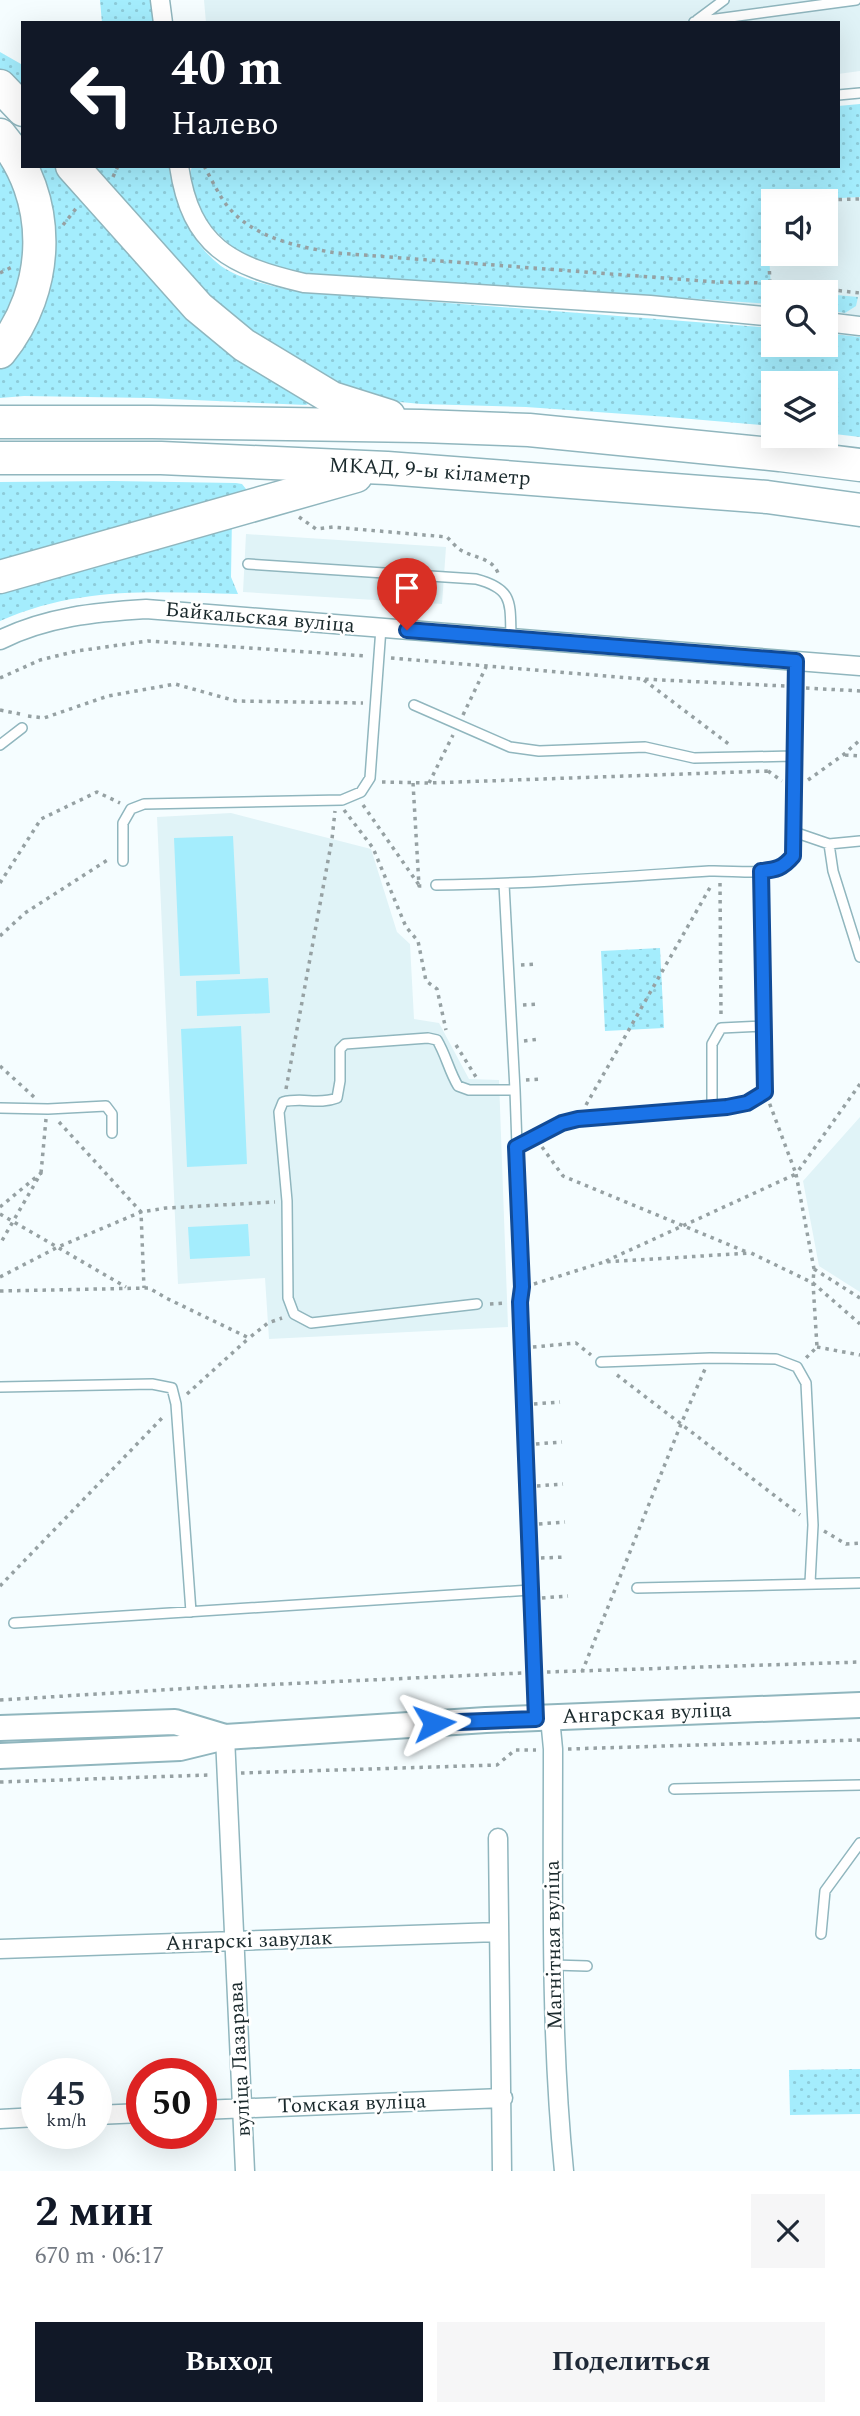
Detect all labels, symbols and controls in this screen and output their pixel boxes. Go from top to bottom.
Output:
text: 40 m [171,32,282,107]
icon: left [56,49,147,140]
text: Налево [171,100,279,149]
map controls [761,189,838,448]
button: sound [761,189,838,266]
button: search [761,280,838,357]
button: layers [761,371,838,448]
street label: МКАД, 9-ы кіламетр [328,449,532,495]
pin [377,558,437,630]
icon: arrive [388,569,426,607]
street label: Байкальская вуліца [164,594,357,642]
position arrow [397,1686,471,1760]
street label: Ангарская вуліца [561,1694,733,1733]
street label: Магнітная вуліца [537,1859,571,2030]
street label: Ангарскі завулак [165,1922,334,1960]
street label: вуліца Лазарава [220,1980,260,2138]
speed limit sign: 50 [126,2058,217,2149]
text: 45 [47,2068,86,2121]
street label: Томская вуліца [277,2085,427,2123]
text: km/h [46,2107,87,2134]
text: 2 мин [35,2181,153,2244]
button: close [751,2194,825,2268]
text: 670 m · 06:17 [35,2239,164,2274]
button: Выход [35,2322,423,2402]
button: Поделиться [437,2322,825,2402]

